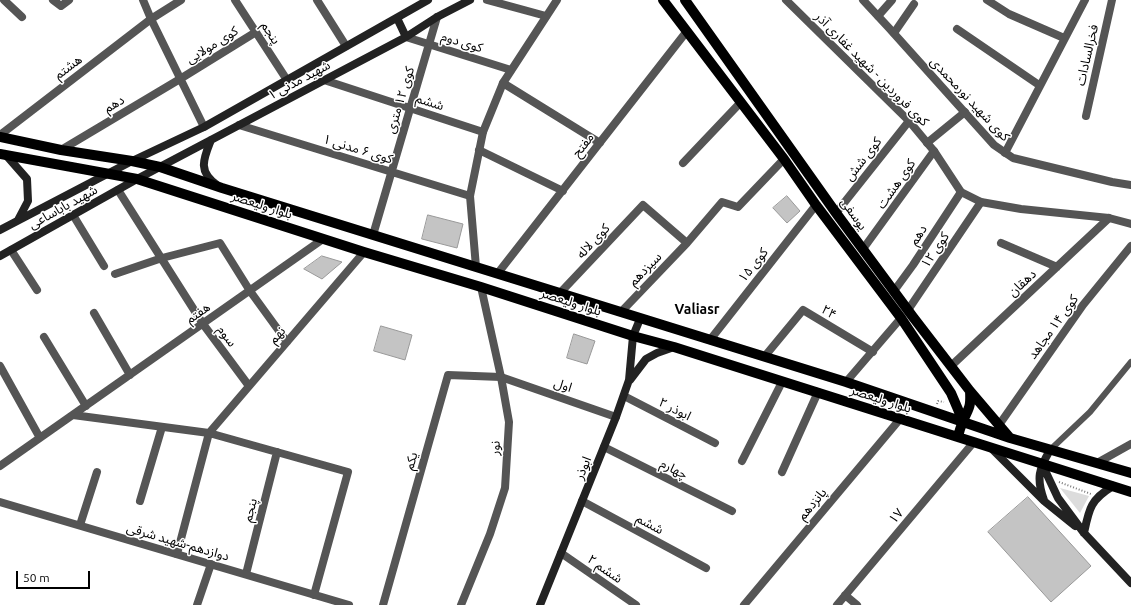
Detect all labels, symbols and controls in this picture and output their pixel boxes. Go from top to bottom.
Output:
street label: کوی فروردین - شهید غفاری آذر [812,9,932,129]
street label: پنجم [258,19,284,47]
street label: کوی مولایی [183,23,241,67]
street label: فخرالسادات [1072,23,1102,87]
street label: کوی دوم [439,28,485,56]
street label: هشتم [51,52,85,82]
street label: کوی شهید نورمحمدی [927,54,1013,144]
street label: شهید مدنی ۱ [265,57,333,103]
street label: کوی ۱۲ متری [382,65,418,135]
street label: ششم [414,90,446,114]
street label: دهم [101,92,127,116]
street label: مفتح [569,130,597,160]
street label: کوی ۶ مدنی ۱ [321,131,395,167]
street label: کوی شش [841,134,885,184]
street label: کوی هشت [873,156,919,212]
street label: شهید باباساعی [26,182,100,232]
street label: بلوار ولیعصر [230,188,294,222]
street label: یوسفی [837,195,871,233]
street label: کوی لاله [573,220,613,262]
street label: دهم [906,222,930,248]
street label: کوی ۱۲ [918,229,952,271]
street label: کوی ۱۵ [735,245,771,285]
street label: سیزدهم [625,249,665,289]
street label: دهقان [1005,266,1039,300]
street label: بلوار ولیعصر [539,285,603,319]
street label: کوی ۱۴ مجاهد [1025,292,1081,362]
street label: هفتم [183,299,213,327]
district label: Valiasr [674,301,720,317]
street label: ۲۴ [819,301,839,323]
street label: سوم [214,322,240,350]
street label: نهم [265,323,289,347]
street label: اول [552,375,574,395]
street label: بلوار ولیعصر [849,382,913,416]
street label: ۲ ابوذر [656,394,694,424]
street label: نور [487,440,503,456]
street label: یکم [401,450,421,472]
street label: ابوذر [571,454,595,482]
street label: چهارم [658,456,690,482]
street label: پانزدهم [794,485,830,523]
street label: پنجم [240,497,260,523]
street label: ۱۷ [885,505,907,527]
street label: ششم [634,510,666,538]
street label: دوازدهم-شهید شرقی [125,520,231,564]
street label: ششم ۲ [585,551,625,587]
scale bar [18,563,92,589]
text: 50 m [23,571,50,584]

